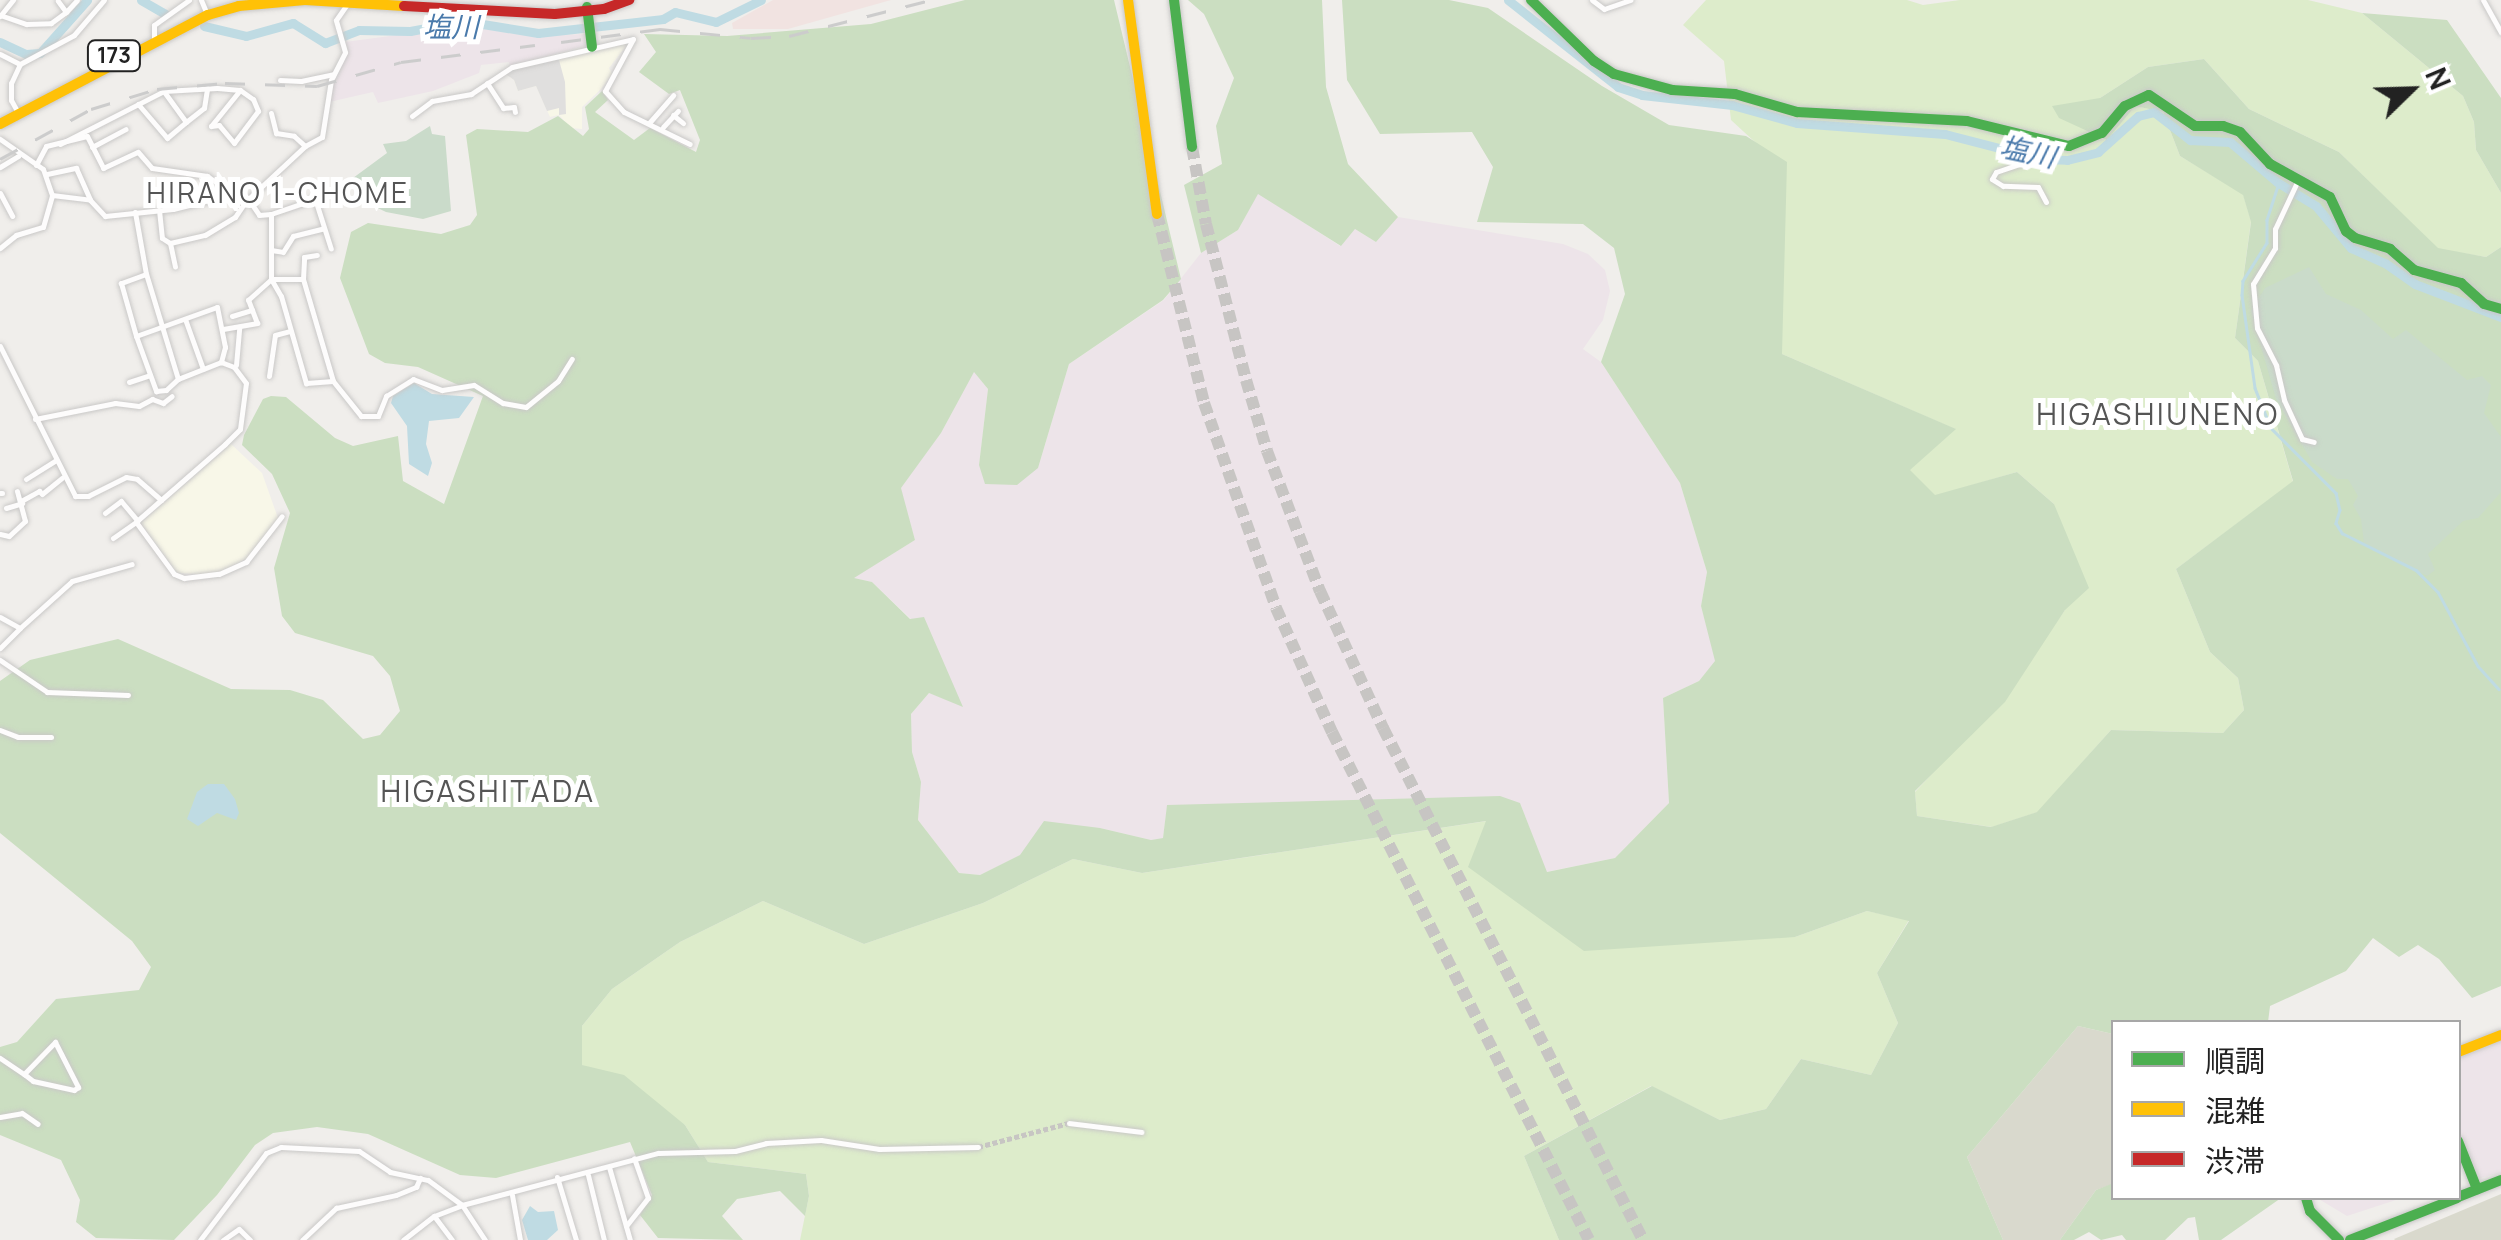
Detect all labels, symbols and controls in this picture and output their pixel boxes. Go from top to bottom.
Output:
water label: 塩川 [423,9,479,43]
road number: 173 [86,39,142,73]
north arrow [2361,40,2461,140]
text: N [2417,62,2460,95]
water label: 塩川 [1997,129,2059,173]
district label: HIRANO 1-CHOME [147,175,409,209]
district label: HIGASHIUNENO [2036,396,2280,432]
district label: HIGASHITADA [381,773,595,809]
legend [2111,1020,2461,1200]
text: 順調 [2205,1040,2265,1081]
text: 混雑 [2205,1090,2265,1131]
text: 渋滞 [2205,1140,2265,1181]

